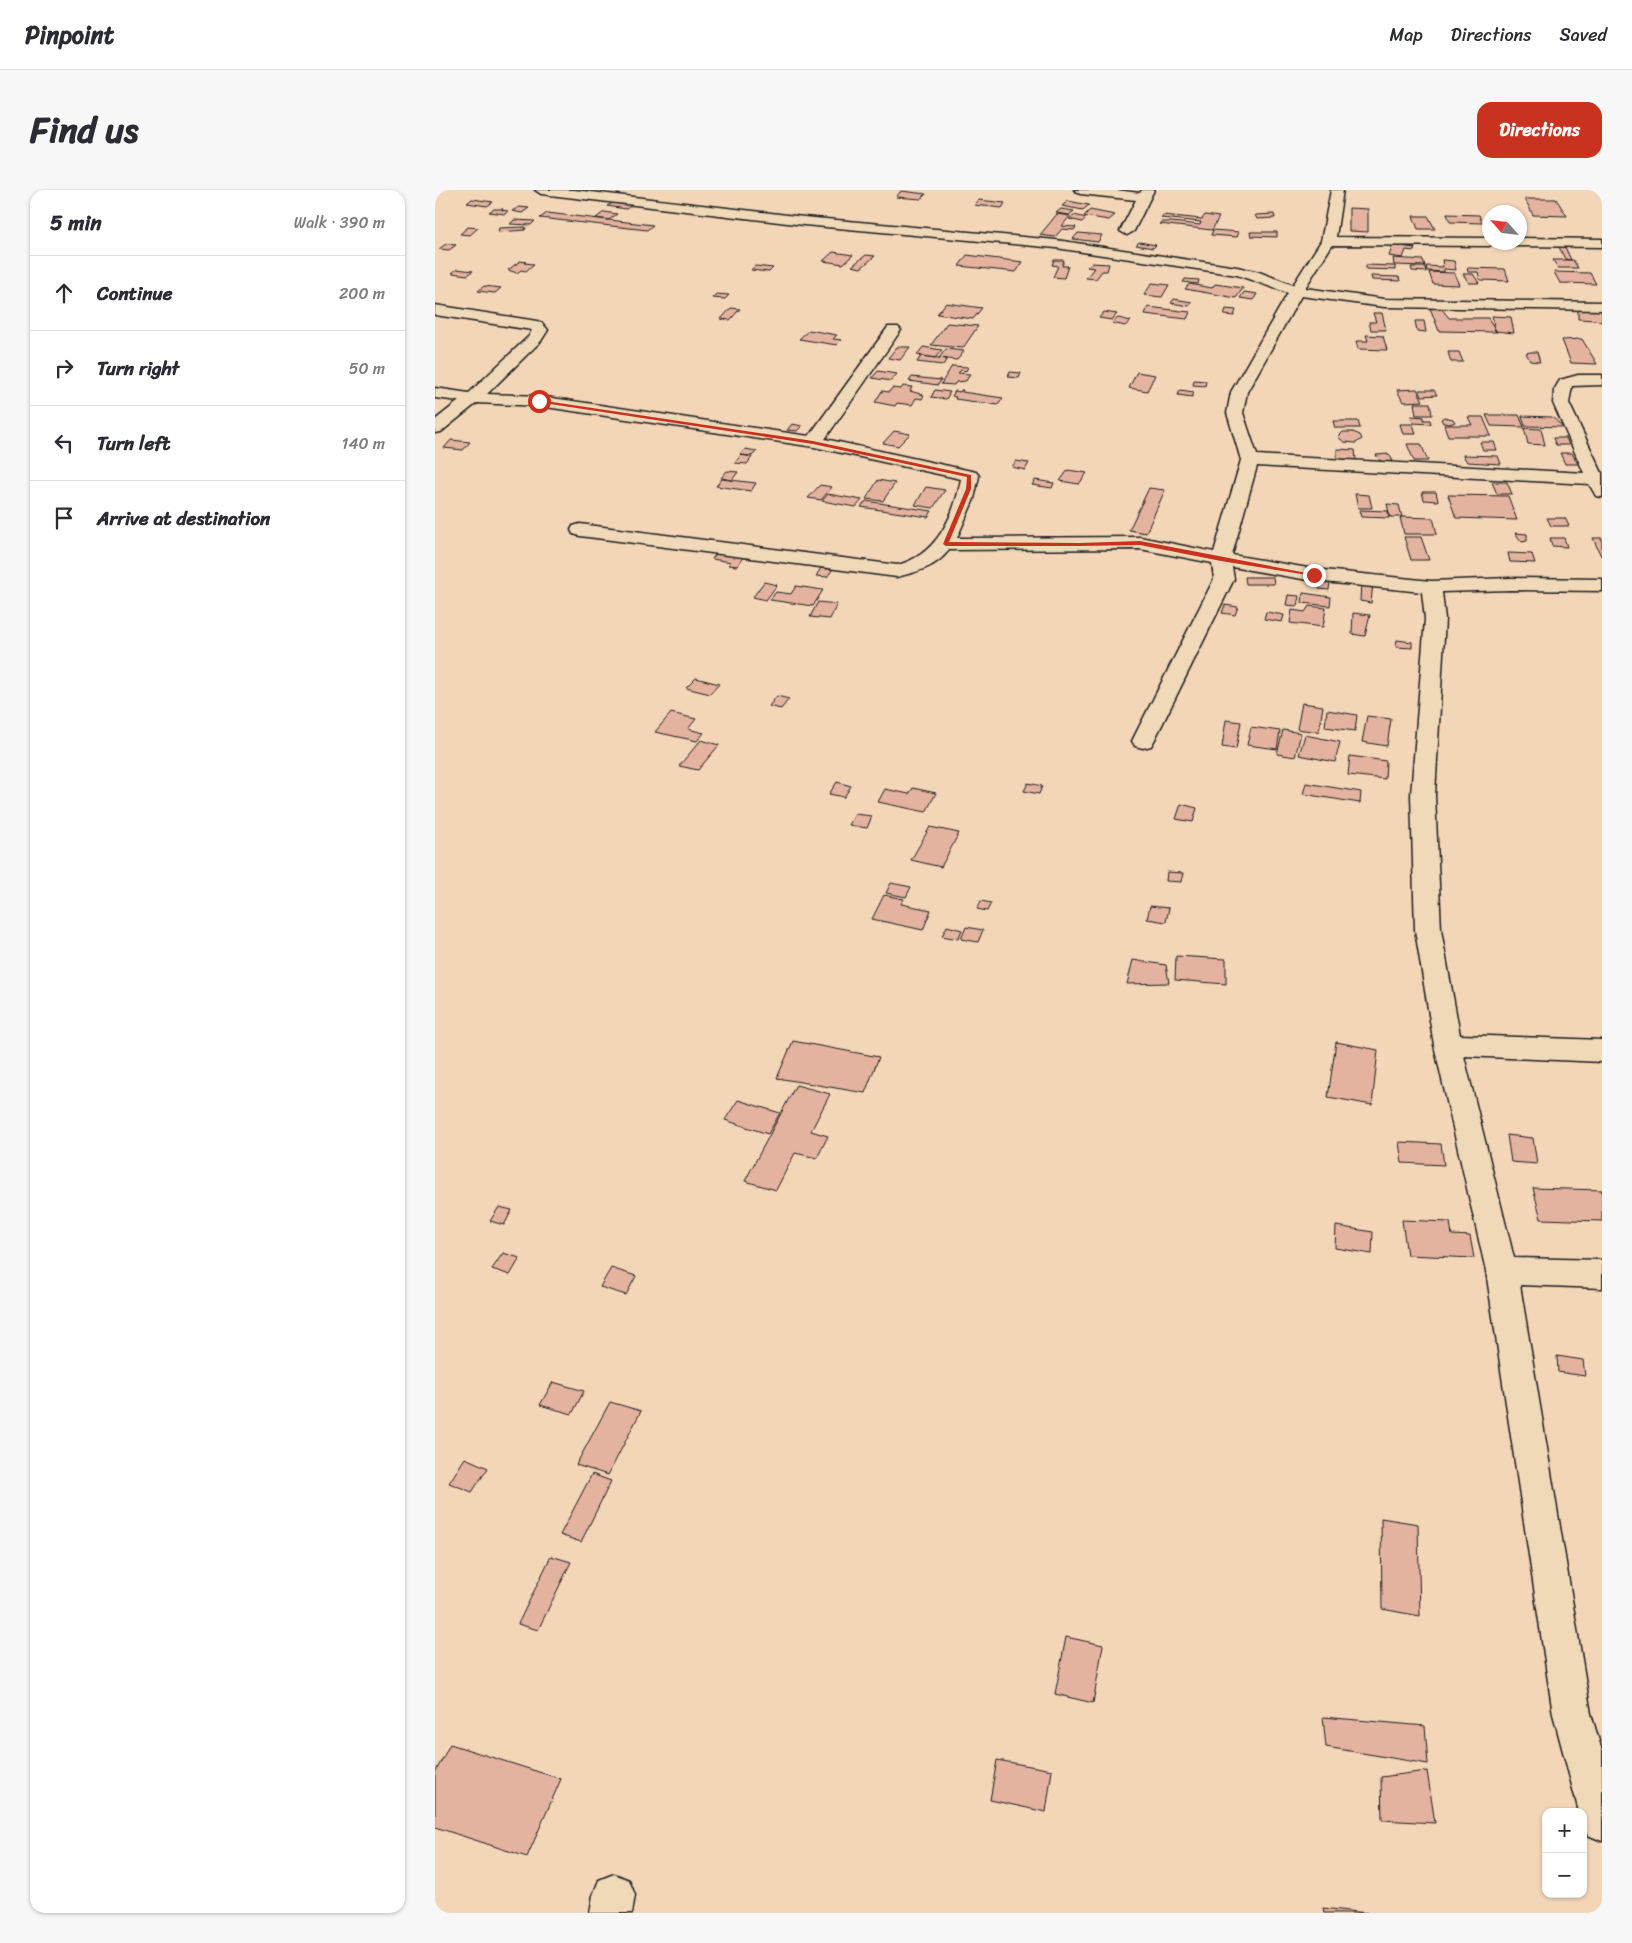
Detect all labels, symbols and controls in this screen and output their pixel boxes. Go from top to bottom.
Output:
text: Pinpoint [25,14,114,56]
text: Map [1390,19,1423,51]
text: Directions [1451,19,1532,51]
text: Saved [1560,19,1607,51]
text: Find us [30,99,138,161]
button: Directions [1477,102,1602,158]
text: 5 min [50,204,102,242]
north arrow [1482,205,1527,250]
text: Walk · 390 m [294,208,385,237]
text: Continue [97,277,173,310]
icon: ahead [50,279,78,307]
text: 200 m [339,279,385,308]
text: Turn right [97,352,179,385]
icon: right [50,354,78,382]
text: 50 m [349,354,385,383]
route start [528,390,551,413]
text: Turn left [97,427,170,460]
icon: left [50,429,78,457]
text: 140 m [342,429,385,458]
text: Arrive at destination [97,502,270,535]
icon: arrive [50,504,78,532]
route end [1303,564,1326,587]
map controls [1542,1808,1587,1898]
button: + [1542,1808,1587,1853]
button: − [1542,1853,1587,1898]

